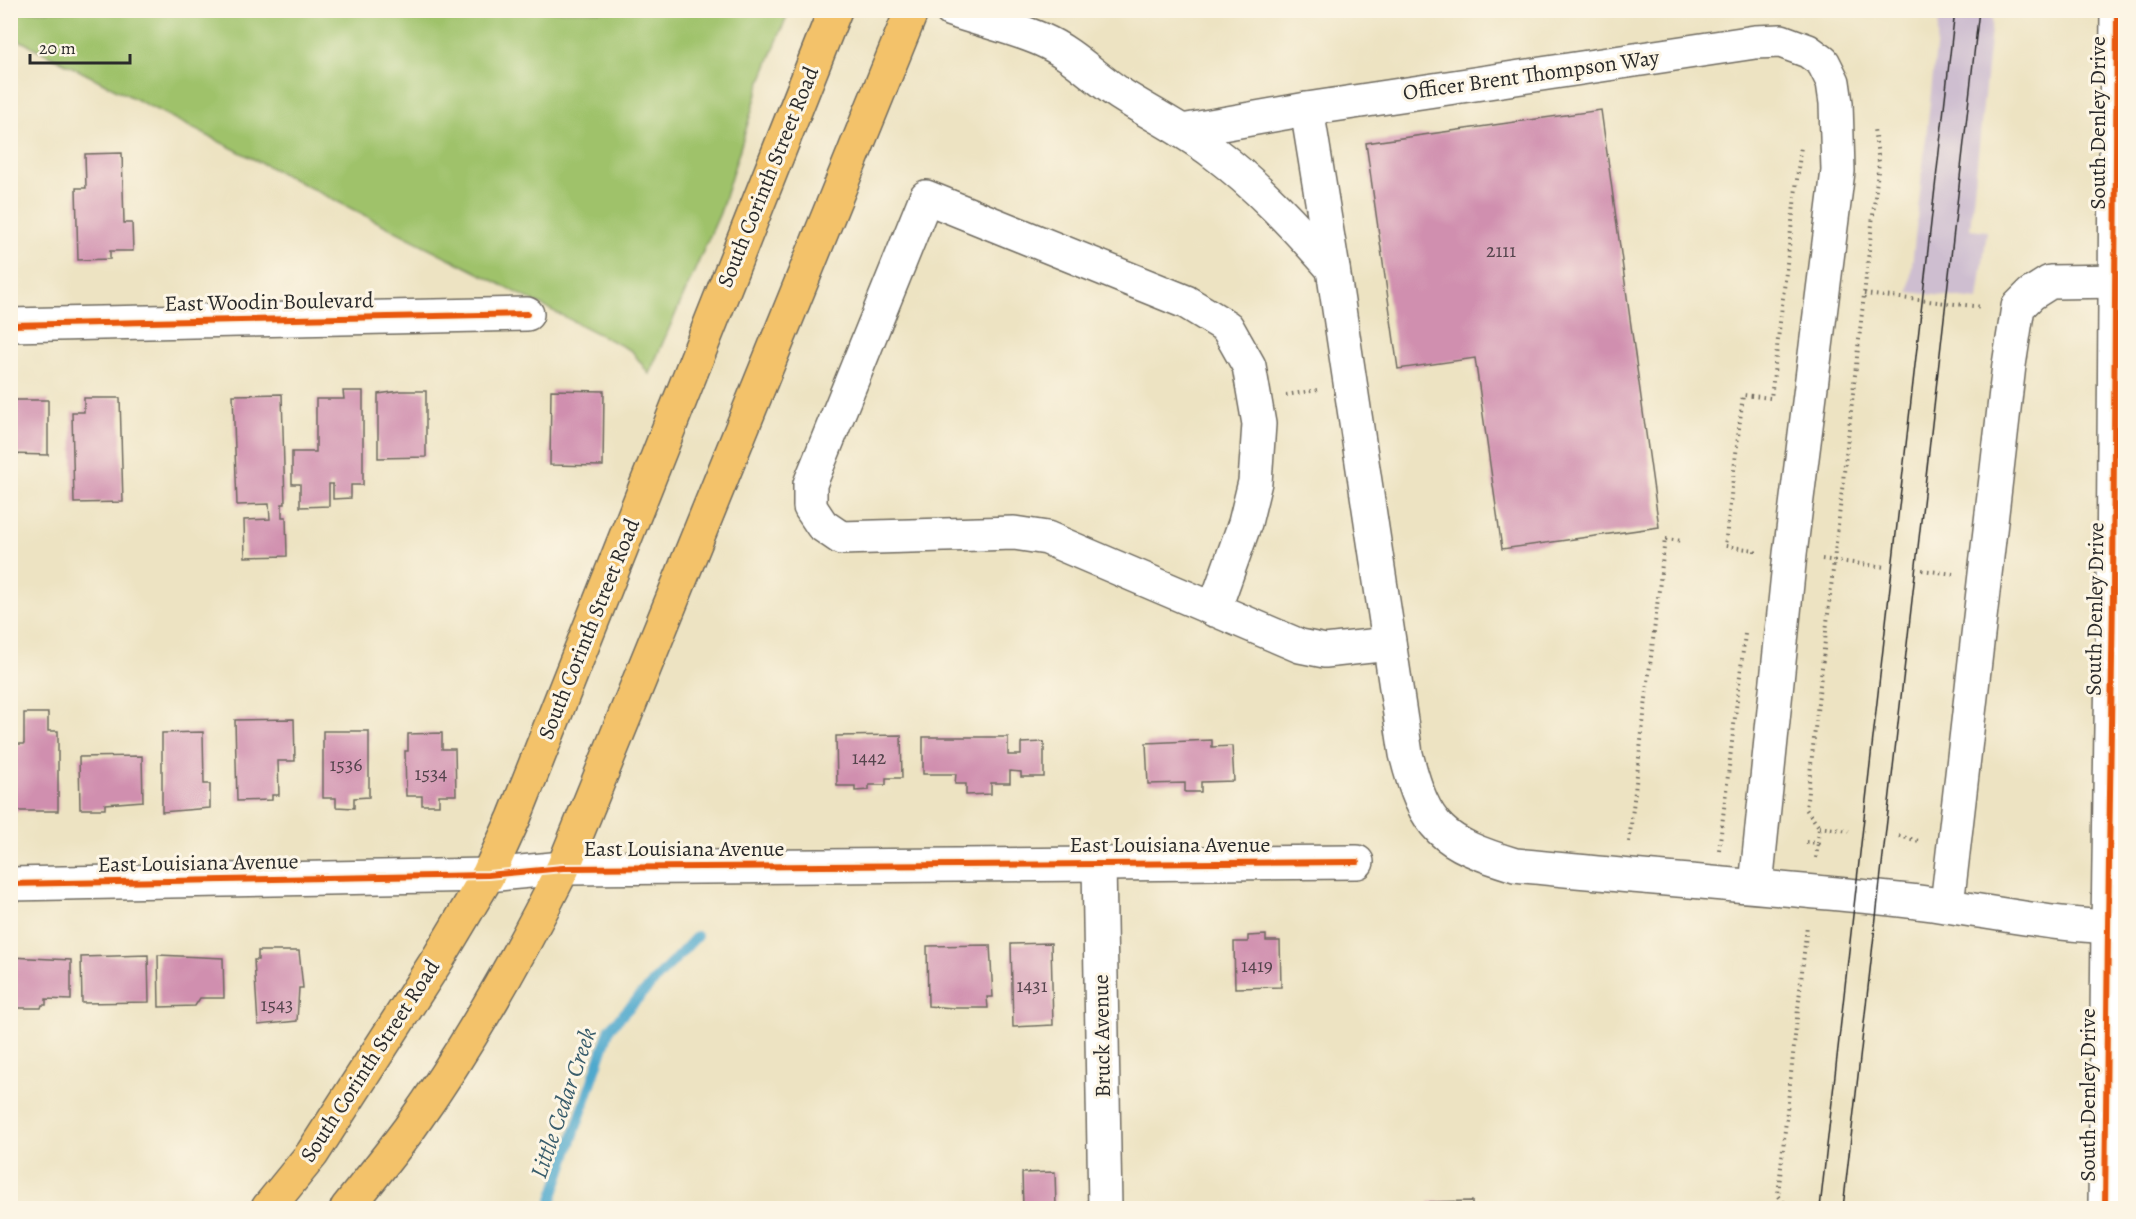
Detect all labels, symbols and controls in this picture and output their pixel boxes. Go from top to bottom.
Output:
scale bar [30,27,130,65]
text: 20 m [39,36,76,60]
street label: South Denley Drive [2083,36,2113,210]
street label: Officer Brent Thompson Way [1401,42,1661,108]
street label: South Corinth Street Road [710,62,826,292]
house number: 2111 [1486,237,1516,264]
street label: East Woodin Boulevard [164,285,374,319]
street label: South Corinth Street Road [531,514,647,744]
street label: South Denley Drive [2078,522,2112,696]
house number: 1442 [852,744,887,771]
house number: 1536 [330,751,363,778]
house number: 1534 [415,760,447,787]
street label: East Louisiana Avenue [1070,830,1270,860]
street label: East Louisiana Avenue [584,834,784,864]
street label: East Louisiana Avenue [97,846,299,880]
house number: 1419 [1241,952,1273,979]
street label: South Corinth Street Road [293,954,447,1168]
house number: 1431 [1016,972,1048,999]
street label: Bruck Avenue [1086,974,1118,1098]
house number: 1543 [261,991,293,1018]
street label: South Denley Drive [2073,1008,2103,1182]
water label: Little Cedar Creek [522,1023,604,1183]

